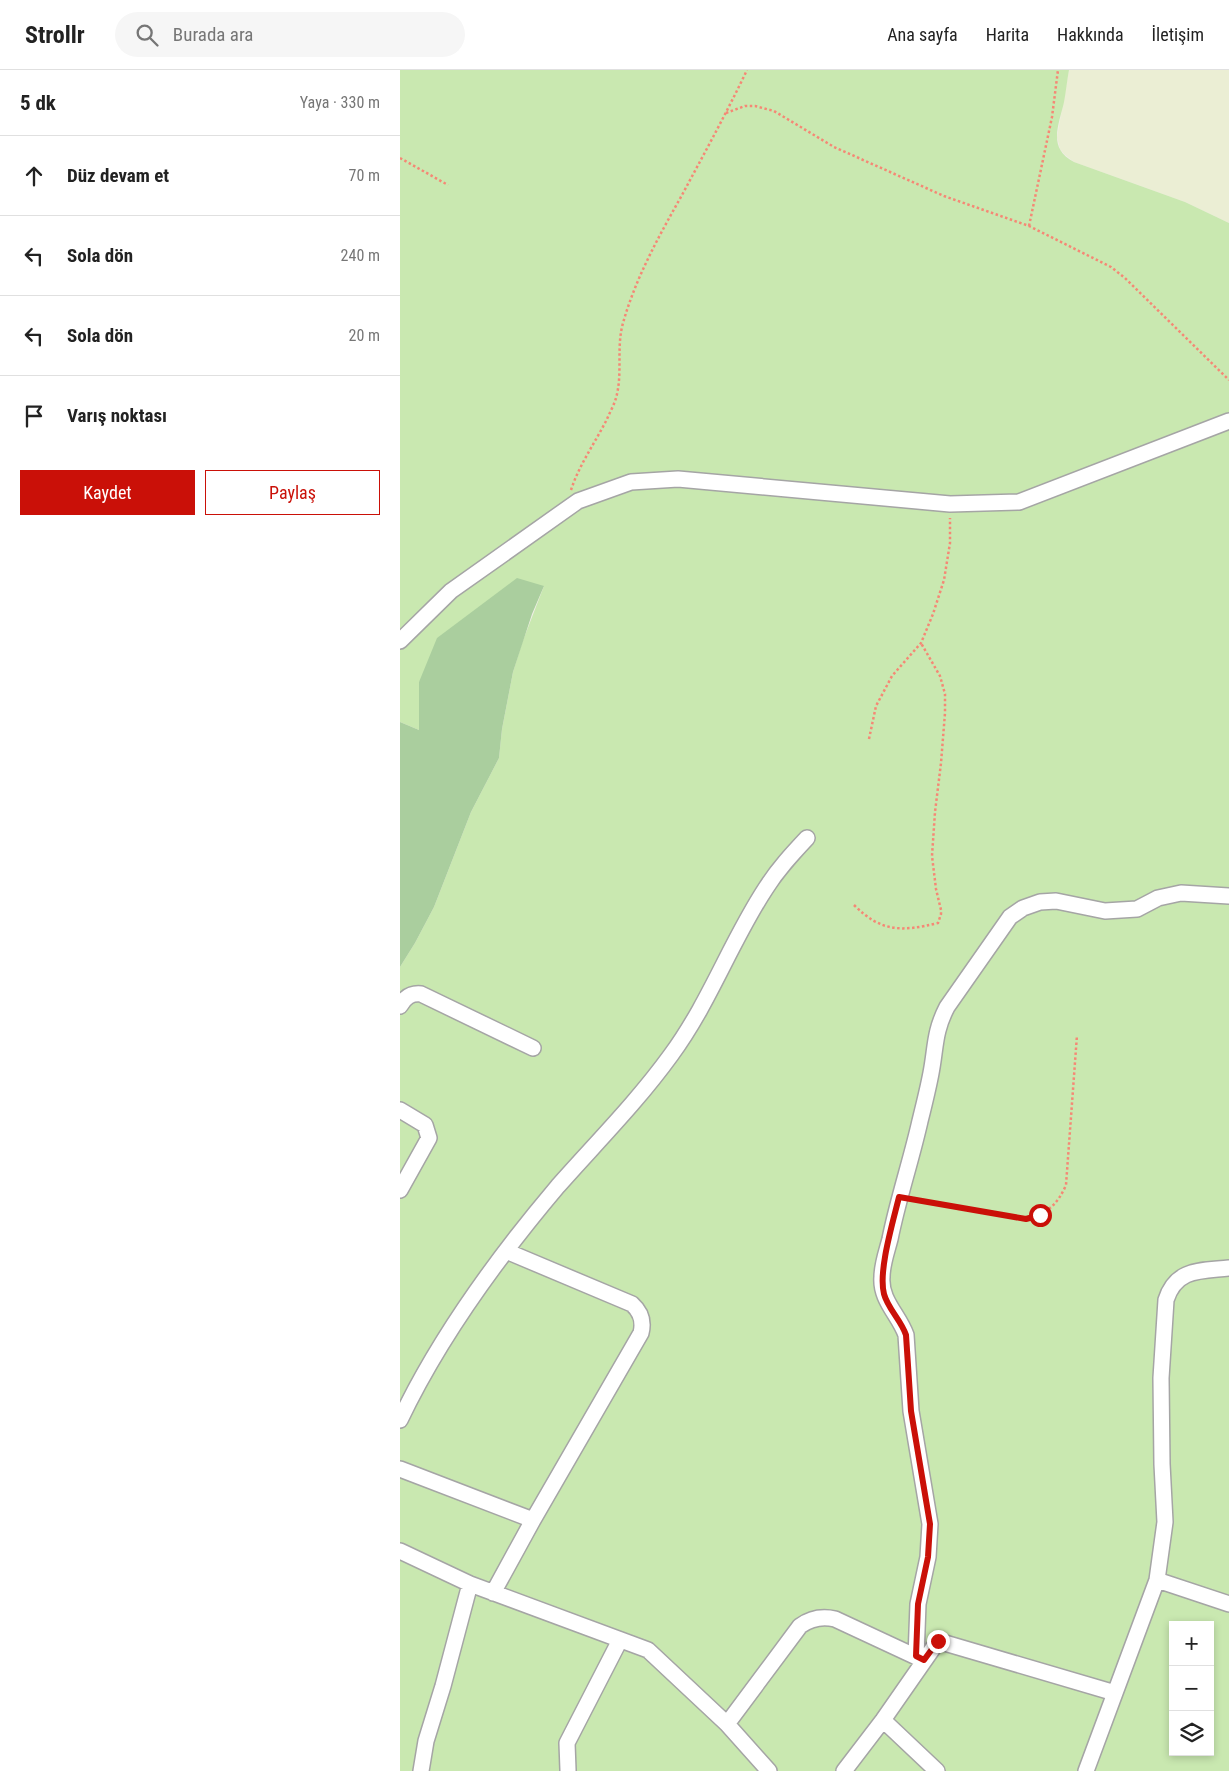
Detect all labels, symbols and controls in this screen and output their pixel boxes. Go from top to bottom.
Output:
search box [115,12,465,57]
text: Strollr [25,21,85,49]
icon: search [133,21,161,49]
text: Burada ara [173,23,253,46]
text: Ana sayfa [887,24,958,45]
text: Harita [986,24,1029,45]
text: Hakkında [1057,24,1124,45]
text: İletişim [1152,24,1204,45]
text: 5 dk [20,91,56,115]
text: Yaya · 330 m [300,93,380,112]
icon: ahead [20,162,48,190]
text: Düz devam et [67,164,169,187]
text: 70 m [348,166,380,185]
icon: left [20,242,48,270]
text: Sola dön [67,244,133,267]
text: 240 m [341,246,380,265]
icon: left [20,322,48,350]
text: Sola dön [67,324,133,347]
text: 20 m [348,326,380,345]
icon: arrive [20,402,48,430]
text: Varış noktası [67,404,167,427]
button: Kaydet [20,470,195,515]
button: Paylaş [205,470,380,515]
route start [1029,1204,1052,1227]
map controls [1169,1621,1214,1756]
button: + [1169,1621,1214,1666]
route end [927,1630,950,1653]
button: − [1169,1666,1214,1711]
button: layers [1169,1711,1214,1756]

